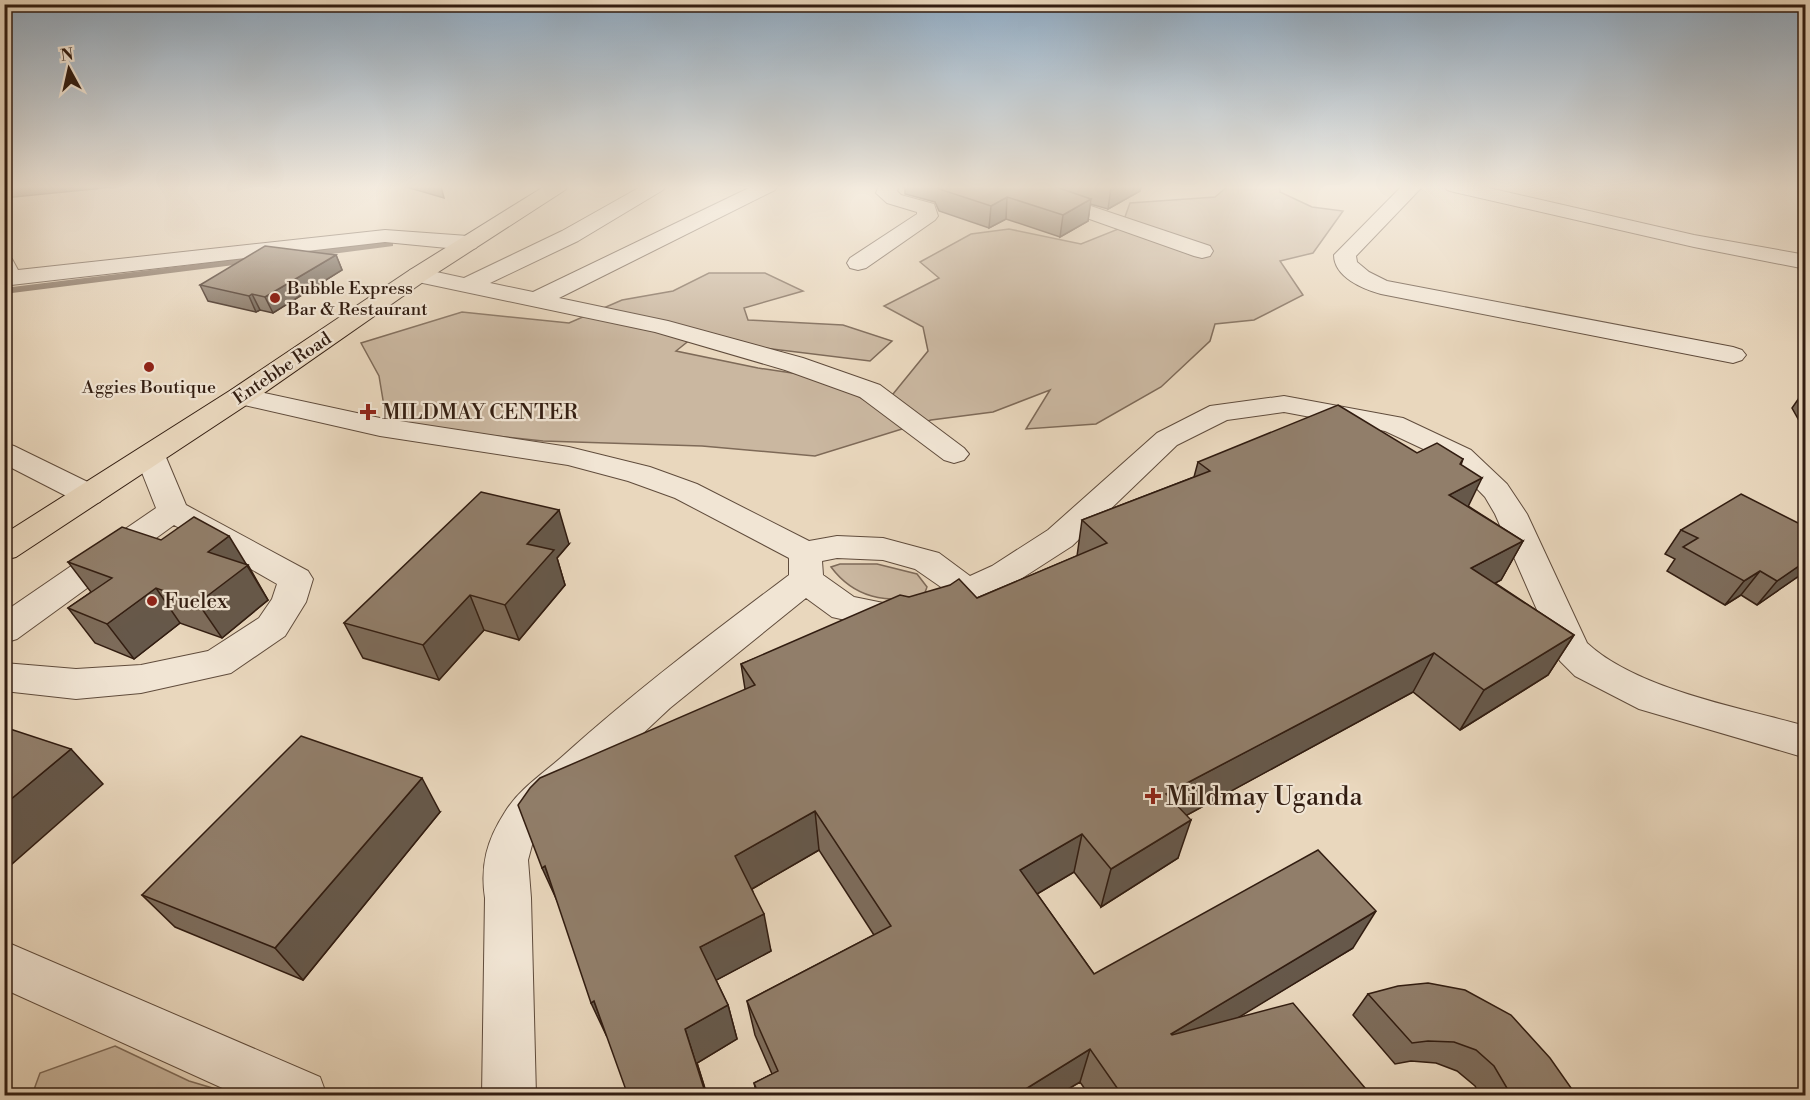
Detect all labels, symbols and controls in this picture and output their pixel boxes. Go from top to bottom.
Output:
north arrow [39,39,99,99]
text: N [59,44,75,66]
place label: Bubble Express Bar & Restaurant [286,277,428,321]
marker: Bubble Express Bar & Restaurant [268,291,282,305]
street label: Entebbe Road [229,327,336,410]
marker: Aggies Boutique [142,360,156,374]
place label: Aggies Boutique [81,376,216,399]
place label: MILDMAY CENTER [382,400,578,426]
marker: MILDMAY CENTER [359,403,377,421]
place label: Fuelex [164,589,228,615]
marker: Fuelex [145,594,159,608]
place label: Mildmay Uganda [1166,781,1363,813]
marker: Mildmay Uganda [1144,787,1162,805]

